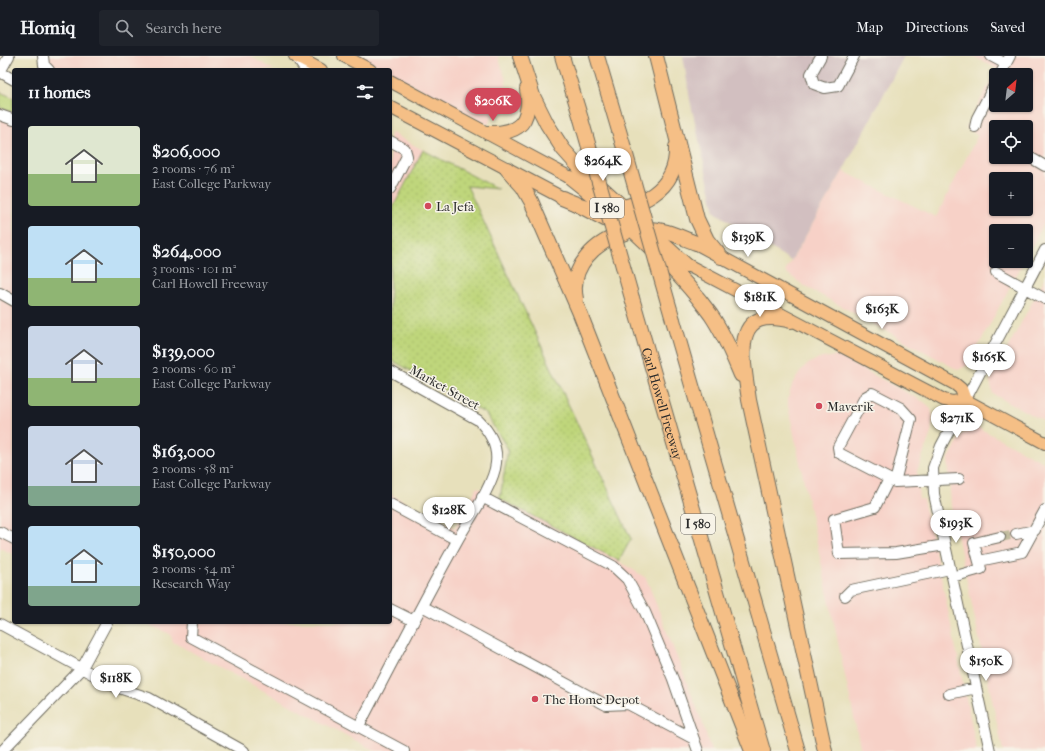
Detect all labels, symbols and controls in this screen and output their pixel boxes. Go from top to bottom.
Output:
search box [99,10,379,46]
text: Homiq [20,17,75,39]
icon: search [113,17,135,39]
text: Search here [145,19,222,37]
text: Map [856,19,883,36]
text: Directions [905,19,968,36]
text: Saved [990,19,1025,36]
north arrow [989,68,1033,112]
map controls [989,68,1033,268]
icon: filters [354,81,376,103]
text: 11 homes [28,82,91,102]
pin: $206K [465,88,521,122]
text: $206K [474,93,512,108]
button: locate [989,120,1033,164]
text: $206,000 [152,141,220,161]
icon: home [60,142,108,190]
pin: $264K [575,148,631,182]
text: $264K [584,153,622,168]
text: 2 rooms · 76 m² [152,161,234,176]
button: + [989,172,1033,216]
text: East College Parkway [152,176,271,191]
road number: I 580 [590,198,624,218]
place label: La Jefa [436,199,475,214]
marker: La Jefa [423,201,433,211]
pin: $139K [720,224,776,258]
button: − [989,224,1033,268]
text: $139K [731,229,765,244]
text: $264,000 [152,241,221,261]
icon: home [60,242,108,290]
text: 3 rooms · 101 m² [152,261,236,276]
text: Carl Howell Freeway [152,276,268,291]
pin: $181K [732,284,788,318]
text: $181K [744,289,776,304]
pin: $163K [854,296,910,330]
text: $163K [865,301,899,316]
text: $139,000 [152,341,215,361]
icon: home [60,342,108,390]
pin: $165K [961,344,1017,378]
street label: Carl Howell Freeway [639,346,686,463]
text: $165K [972,349,1006,364]
text: 2 rooms · 60 m² [152,361,235,376]
street label: Market Street [407,362,483,413]
text: East College Parkway [152,376,271,391]
place label: Maverik [827,399,874,414]
marker: Maverik [814,401,824,411]
pin: $271K [929,405,985,439]
text: $271K [940,410,974,425]
text: $163,000 [152,441,215,461]
icon: home [60,442,108,490]
text: 2 rooms · 58 m² [152,461,233,476]
text: East College Parkway [152,476,271,491]
pin: $128K [421,497,477,531]
text: $128K [432,502,466,517]
pin: $193K [928,510,984,544]
road number: I 580 [681,514,715,534]
text: $193K [939,515,973,530]
text: $150,000 [152,541,216,561]
icon: home [60,542,108,590]
text: 2 rooms · 54 m² [152,561,234,576]
text: Research Way [152,576,231,591]
pin: $150K [958,648,1014,682]
text: $150K [969,653,1003,668]
pin: $118K [88,665,144,699]
text: $118K [100,670,132,685]
place label: The Home Depot [543,692,640,707]
marker: The Home Depot [530,694,540,704]

